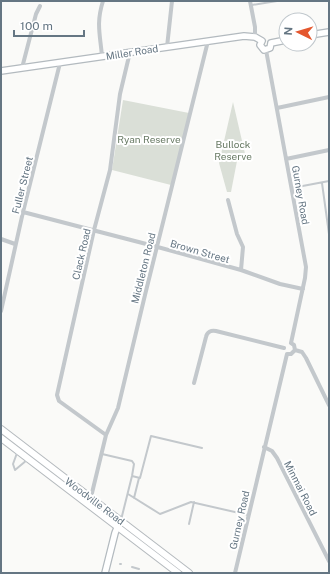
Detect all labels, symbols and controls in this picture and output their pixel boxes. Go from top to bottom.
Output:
scale bar [14,12,84,38]
north arrow [278,12,318,52]
text: 100 m [20,19,53,33]
text: N [282,26,294,36]
street label: Miller Road [105,42,159,62]
park label: Ryan Reserve [117,133,181,145]
park label: Bullock Reserve [214,138,252,162]
street label: Fuller Street [9,155,35,215]
street label: Gurney Road [290,164,312,226]
street label: Clack Road [69,227,93,281]
street label: Middleton Road [128,231,158,305]
street label: Brown Street [169,237,231,265]
street label: Minmai Road [282,459,320,517]
street label: Woodville Road [63,475,127,527]
street label: Gurney Road [226,489,252,551]

